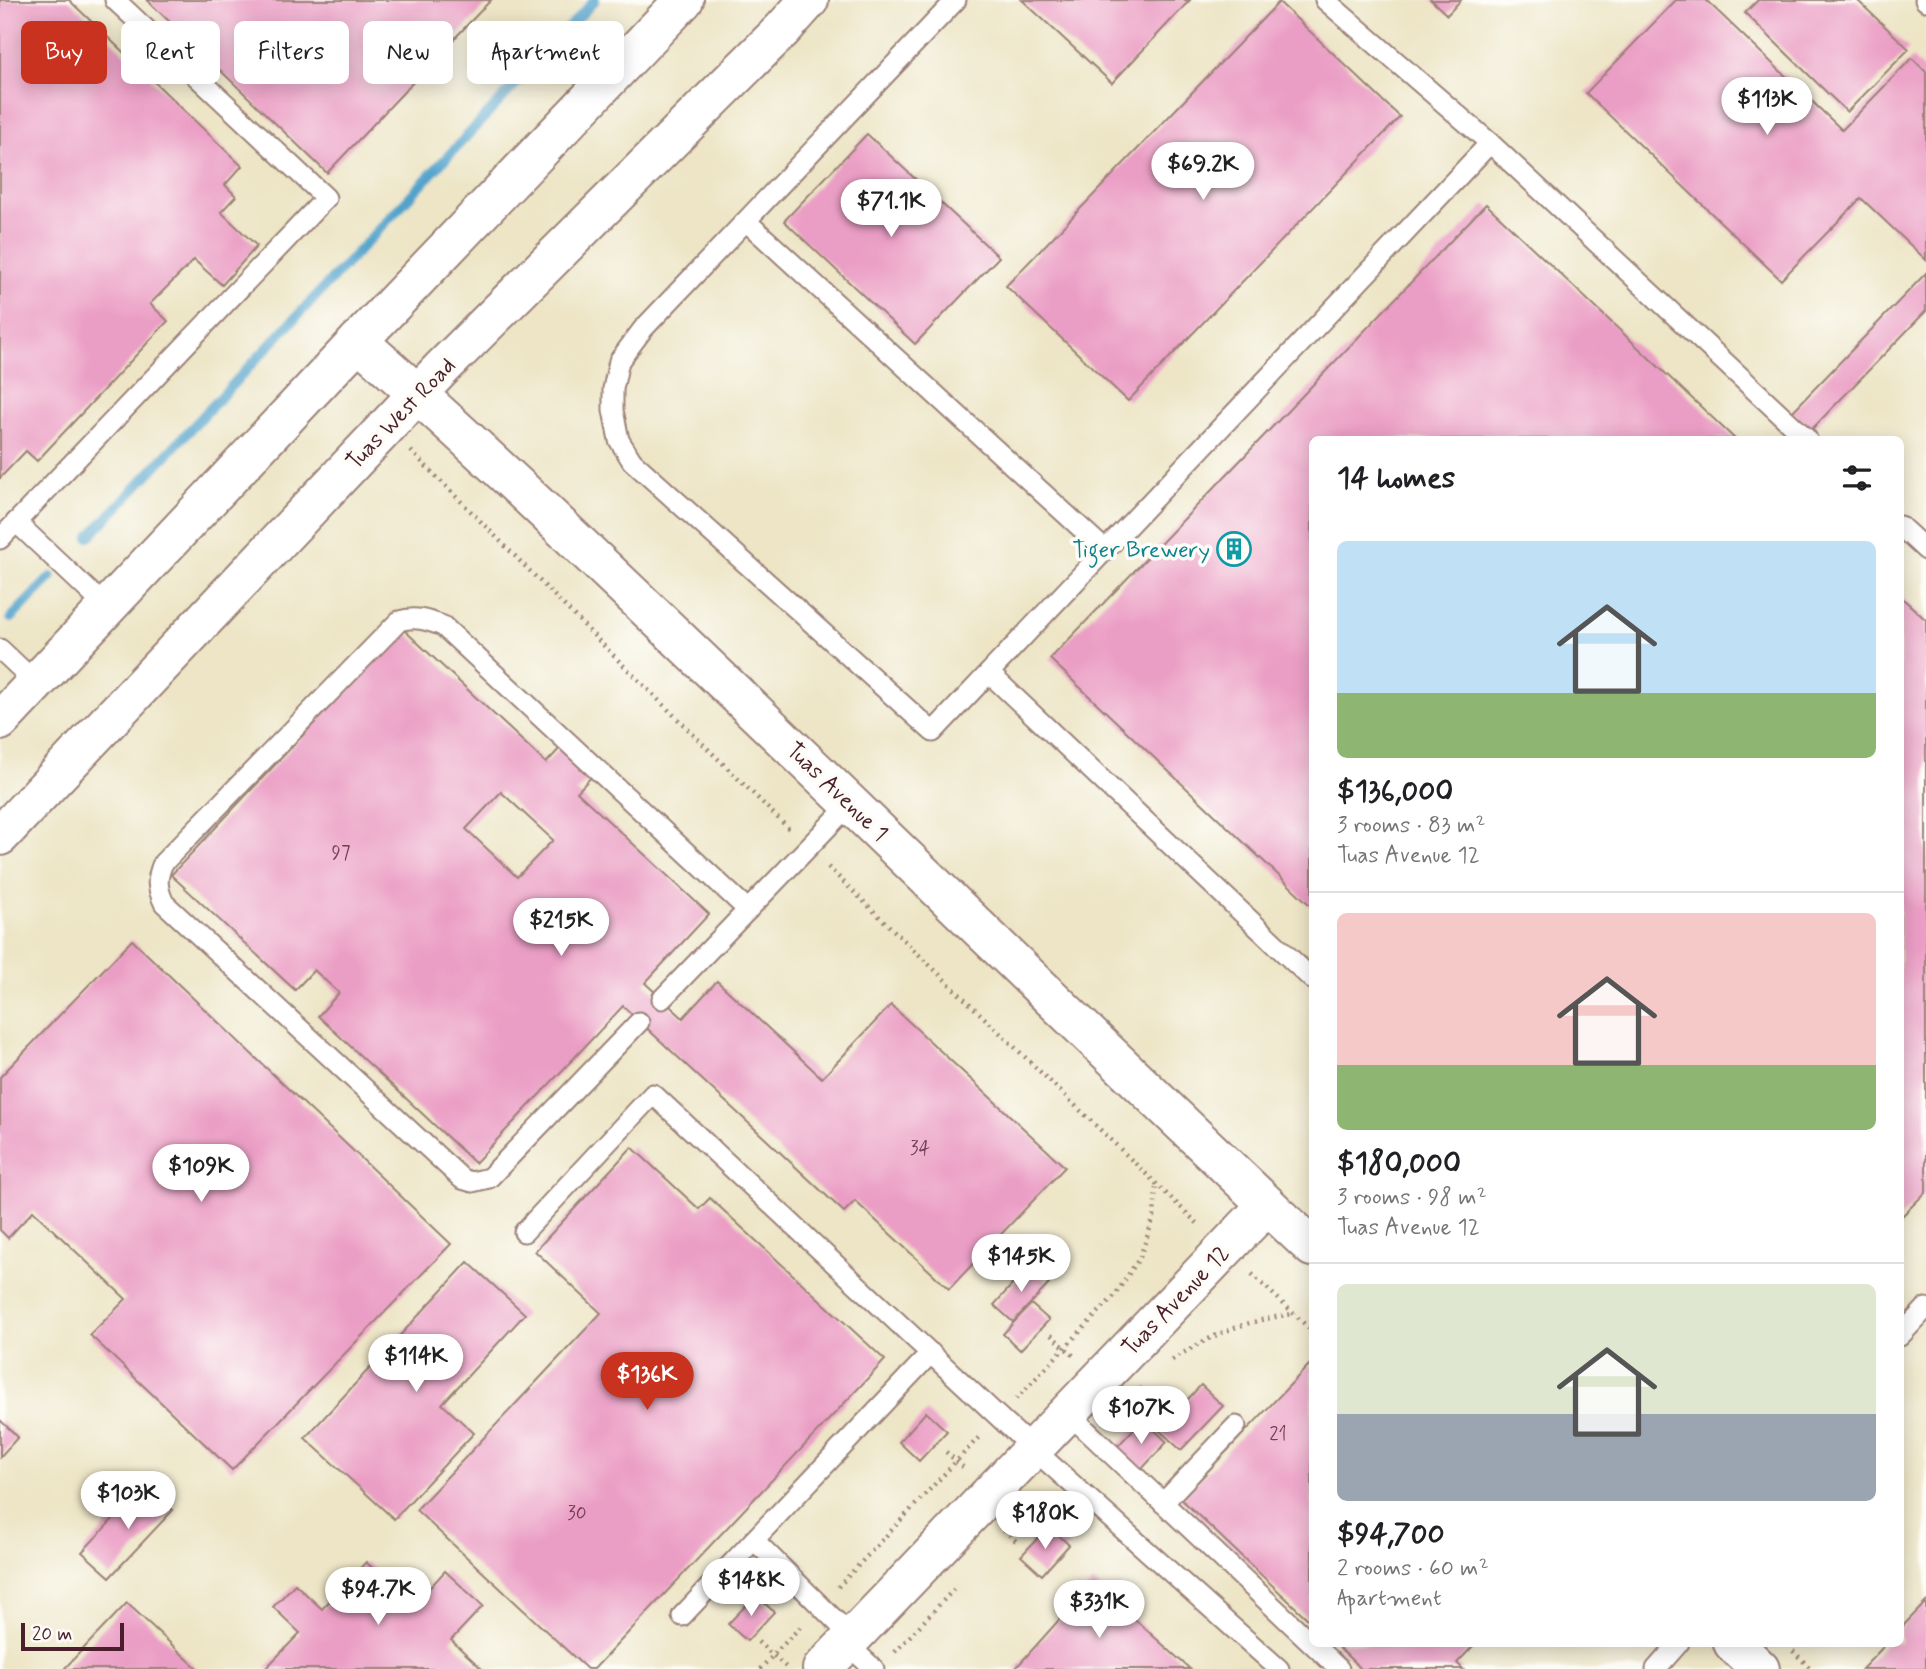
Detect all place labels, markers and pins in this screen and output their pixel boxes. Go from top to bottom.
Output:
pin: $113K [1718,78,1816,137]
pin: $69.2K [1146,142,1260,202]
pin: $71.1K [834,180,948,239]
building icon: Tiger Brewery [1215,530,1253,568]
place label: Tiger Brewery [1072,536,1210,568]
pin: $215K [512,898,610,958]
pin: $109K [152,1144,250,1204]
pin: $145K [972,1234,1070,1294]
pin: $114K [367,1334,465,1394]
pin: $136K [598,1352,696,1412]
pin: $107K [1092,1386,1190,1446]
pin: $103K [79,1472,177,1531]
pin: $180K [996,1492,1094,1551]
pin: $148K [702,1558,800,1618]
pin: $94.7K [321,1568,435,1627]
pin: $331K [1050,1580,1148,1640]

